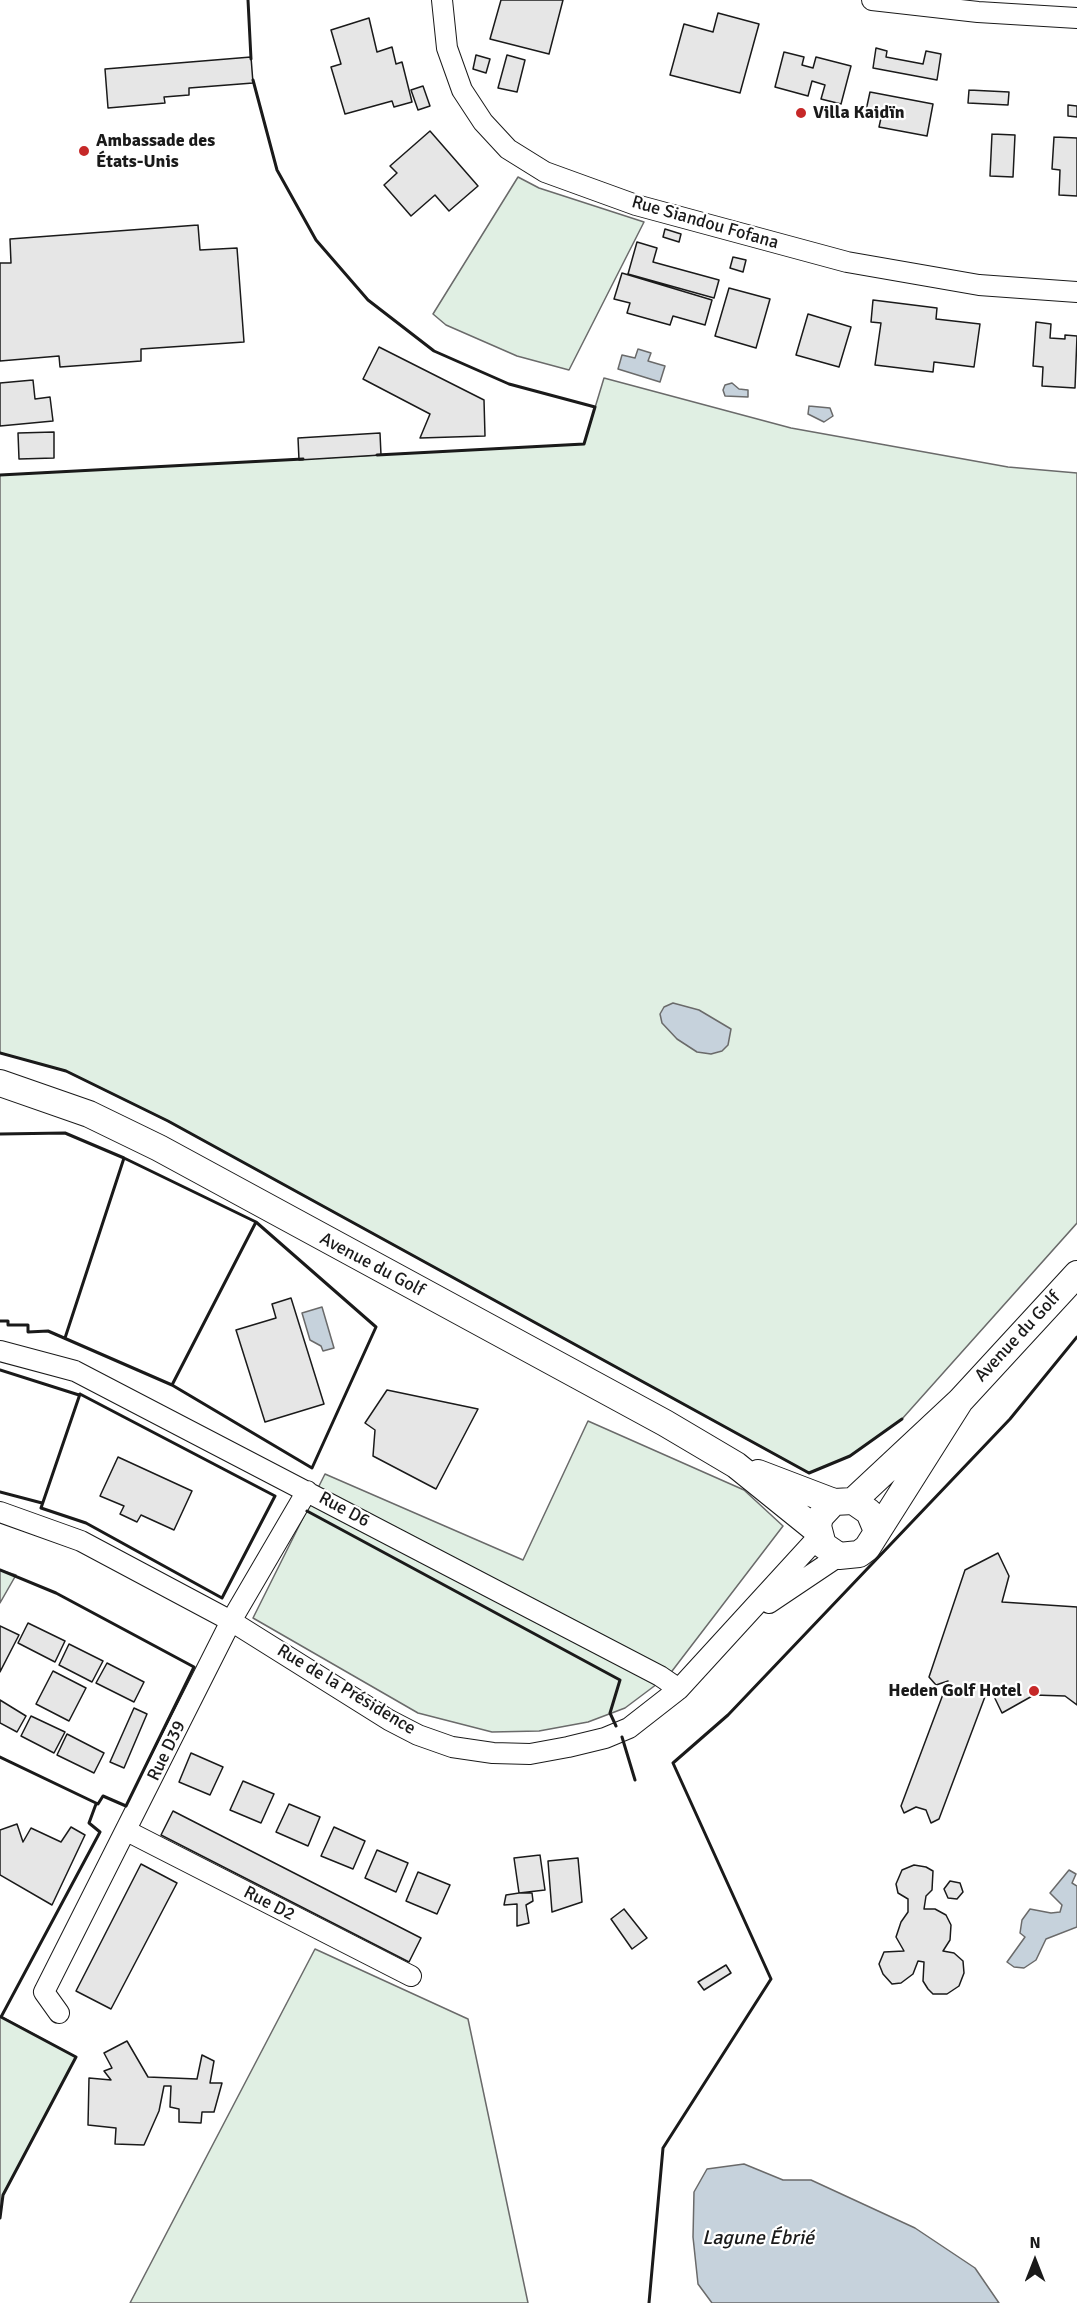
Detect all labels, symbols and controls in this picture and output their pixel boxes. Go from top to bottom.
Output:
place label: Villa Kaidïn [813,102,905,124]
marker: Villa Kaidïn [794,106,808,120]
place label: Ambassade des États-Unis [96,130,215,172]
marker: Ambassade des États-Unis [77,144,91,158]
street label: Rue Siandou Fofana [629,192,781,254]
street label: Avenue du Golf [316,1228,428,1302]
street label: Avenue du Golf [971,1287,1065,1387]
street label: Rue D6 [315,1488,373,1532]
street label: Rue de la Présidence [273,1640,419,1740]
place label: Heden Golf Hotel [888,1680,1022,1702]
marker: Heden Golf Hotel [1027,1684,1041,1698]
street label: Rue D39 [143,1717,191,1785]
street label: Rue D2 [240,1882,298,1926]
water label: Lagune Ébrié [702,2227,814,2251]
north arrow [1005,2231,1065,2291]
text: N [1029,2233,1041,2253]

